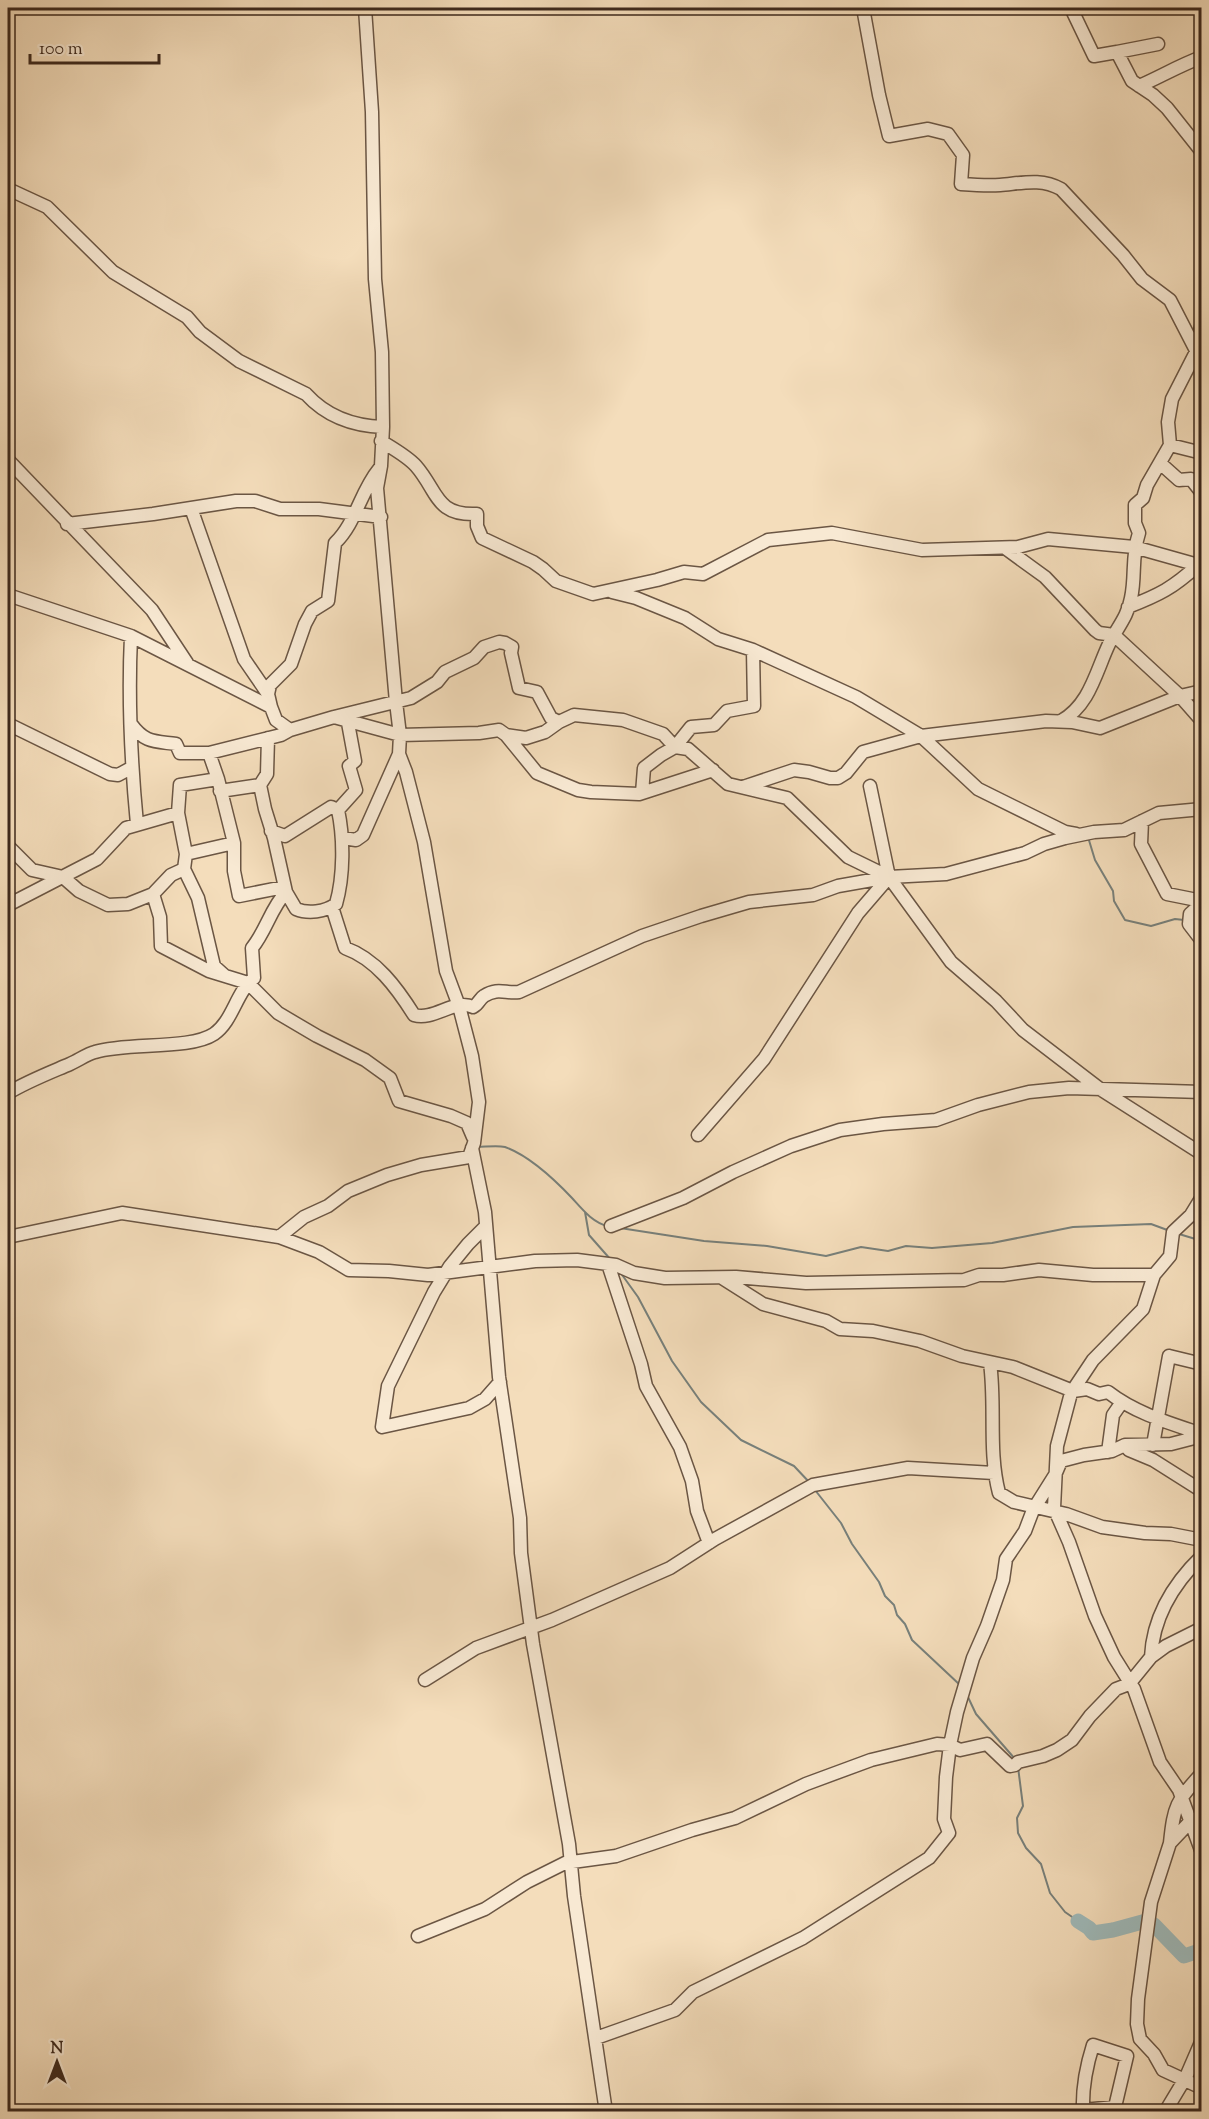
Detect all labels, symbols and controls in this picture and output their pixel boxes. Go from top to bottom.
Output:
scale bar [30,27,159,65]
text: 100 m [39,37,83,63]
north arrow [27,2032,87,2092]
text: N [51,2038,64,2061]

